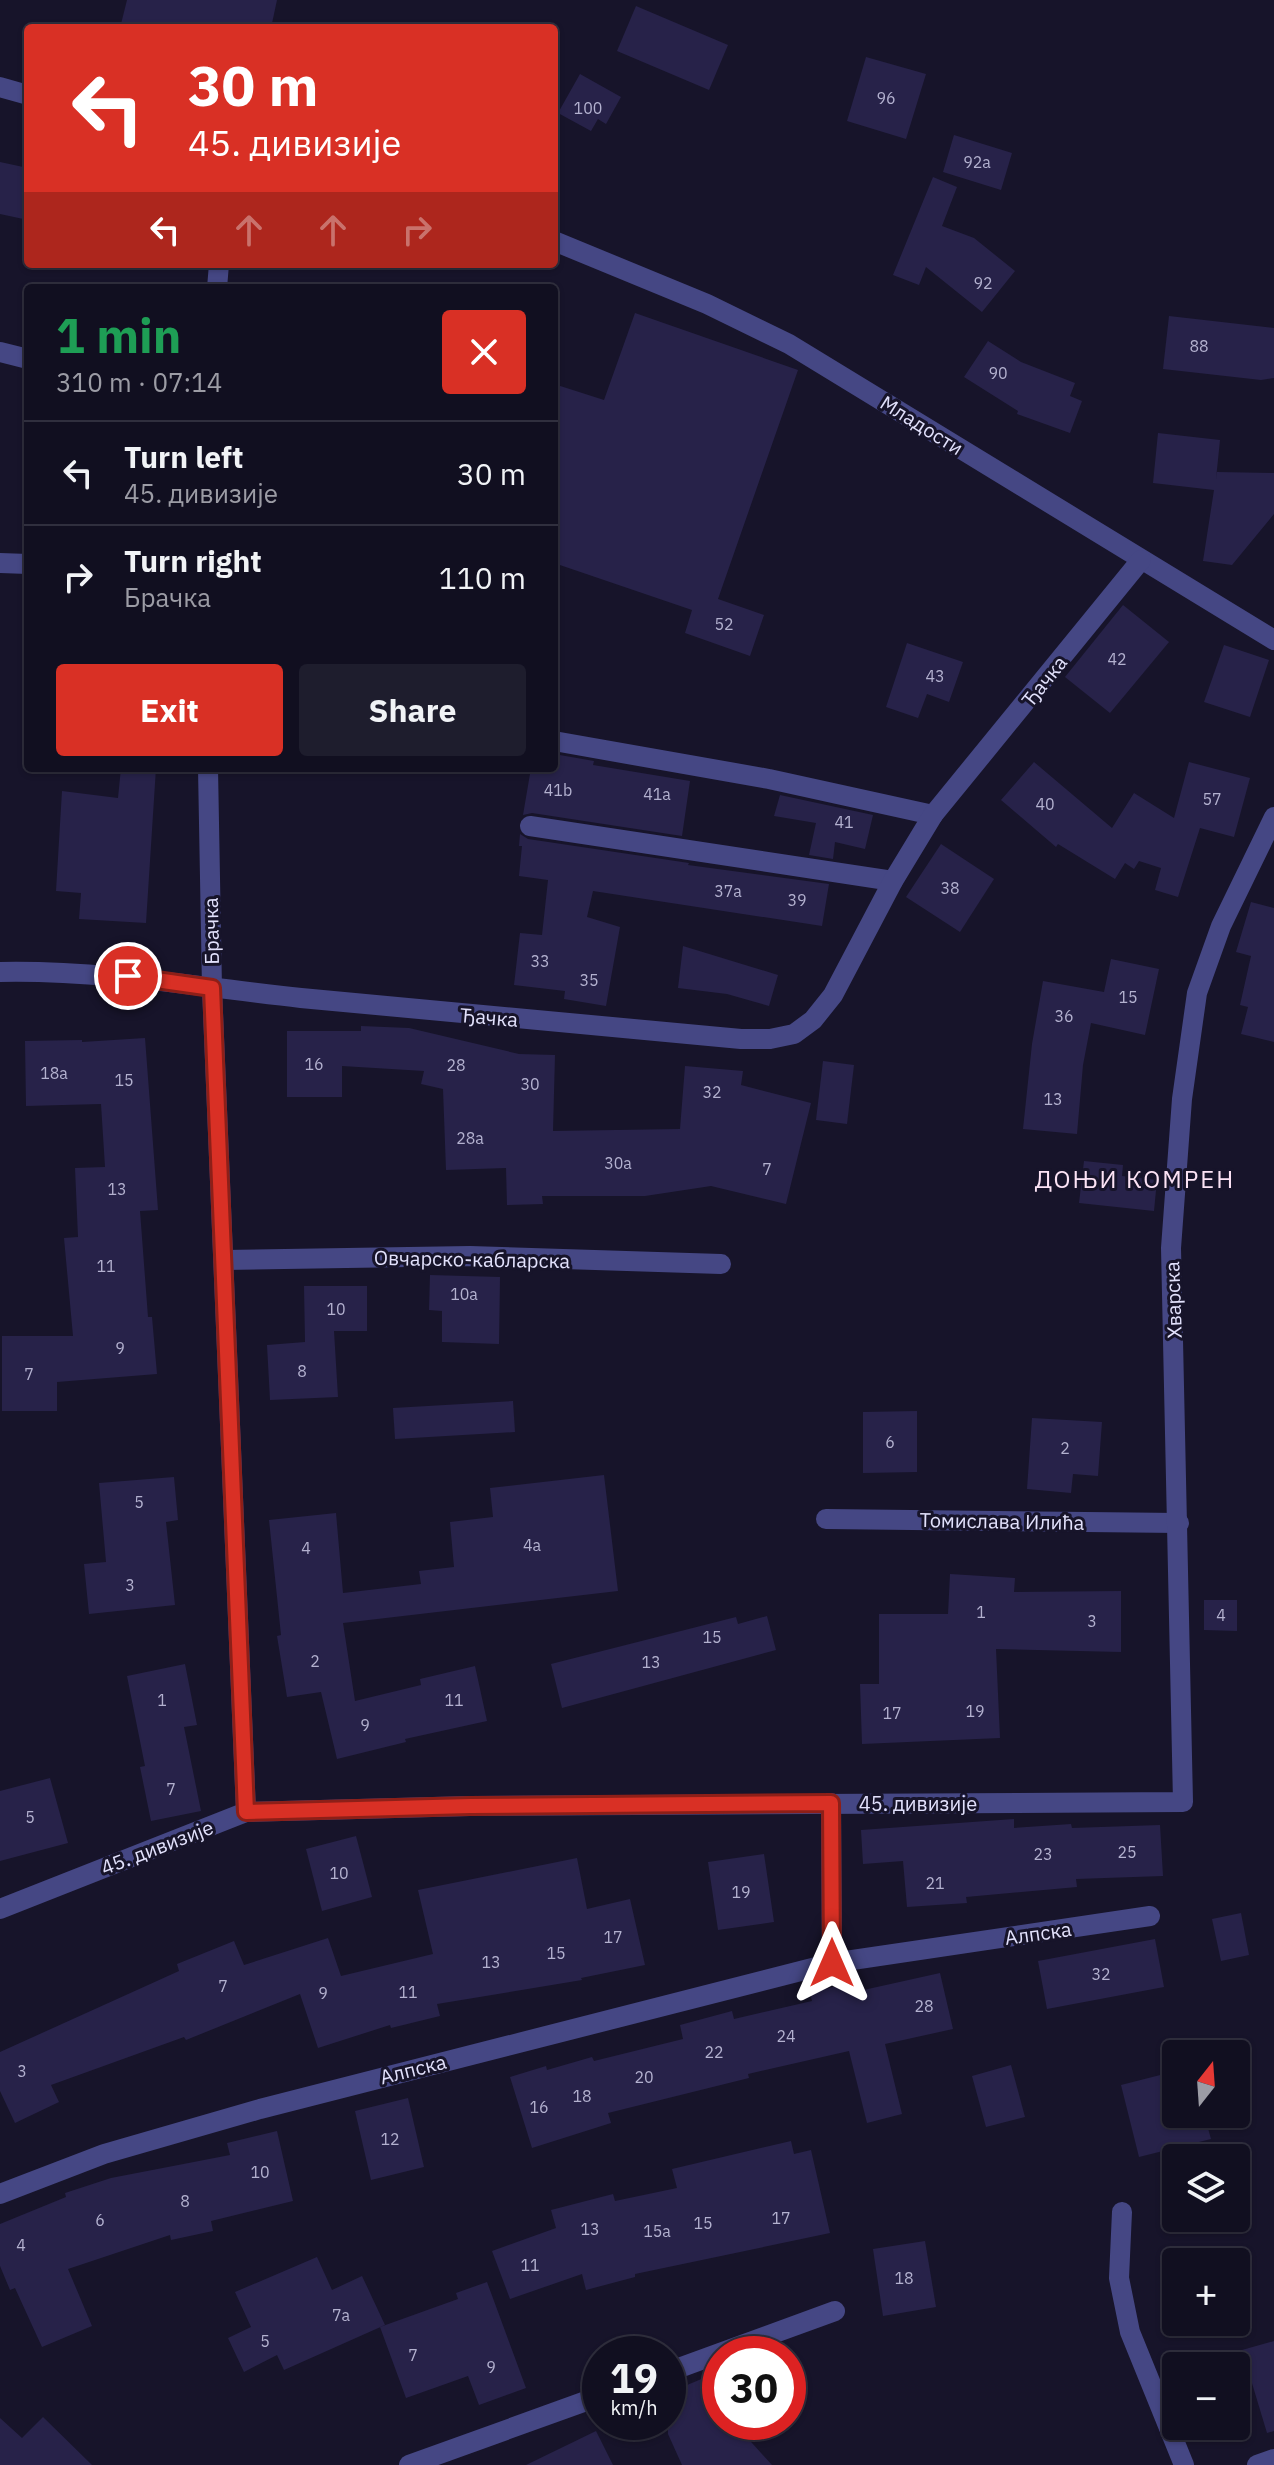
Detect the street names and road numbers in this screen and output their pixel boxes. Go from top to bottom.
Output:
street label: Младости [875,389,969,461]
street label: Ђачка [1015,650,1073,712]
street label: Брачка [197,897,225,965]
street label: Ђачка [459,1001,520,1033]
street label: Овчарско-кабларска [374,1244,571,1274]
street label: Хварска [1158,1261,1188,1339]
street label: Томислава Илића [919,1506,1085,1536]
street label: 45. дивизије [859,1790,977,1817]
street label: 45. дивизије [97,1813,217,1881]
street label: Алпска [1003,1915,1074,1951]
street label: Алпска [377,2048,449,2090]

